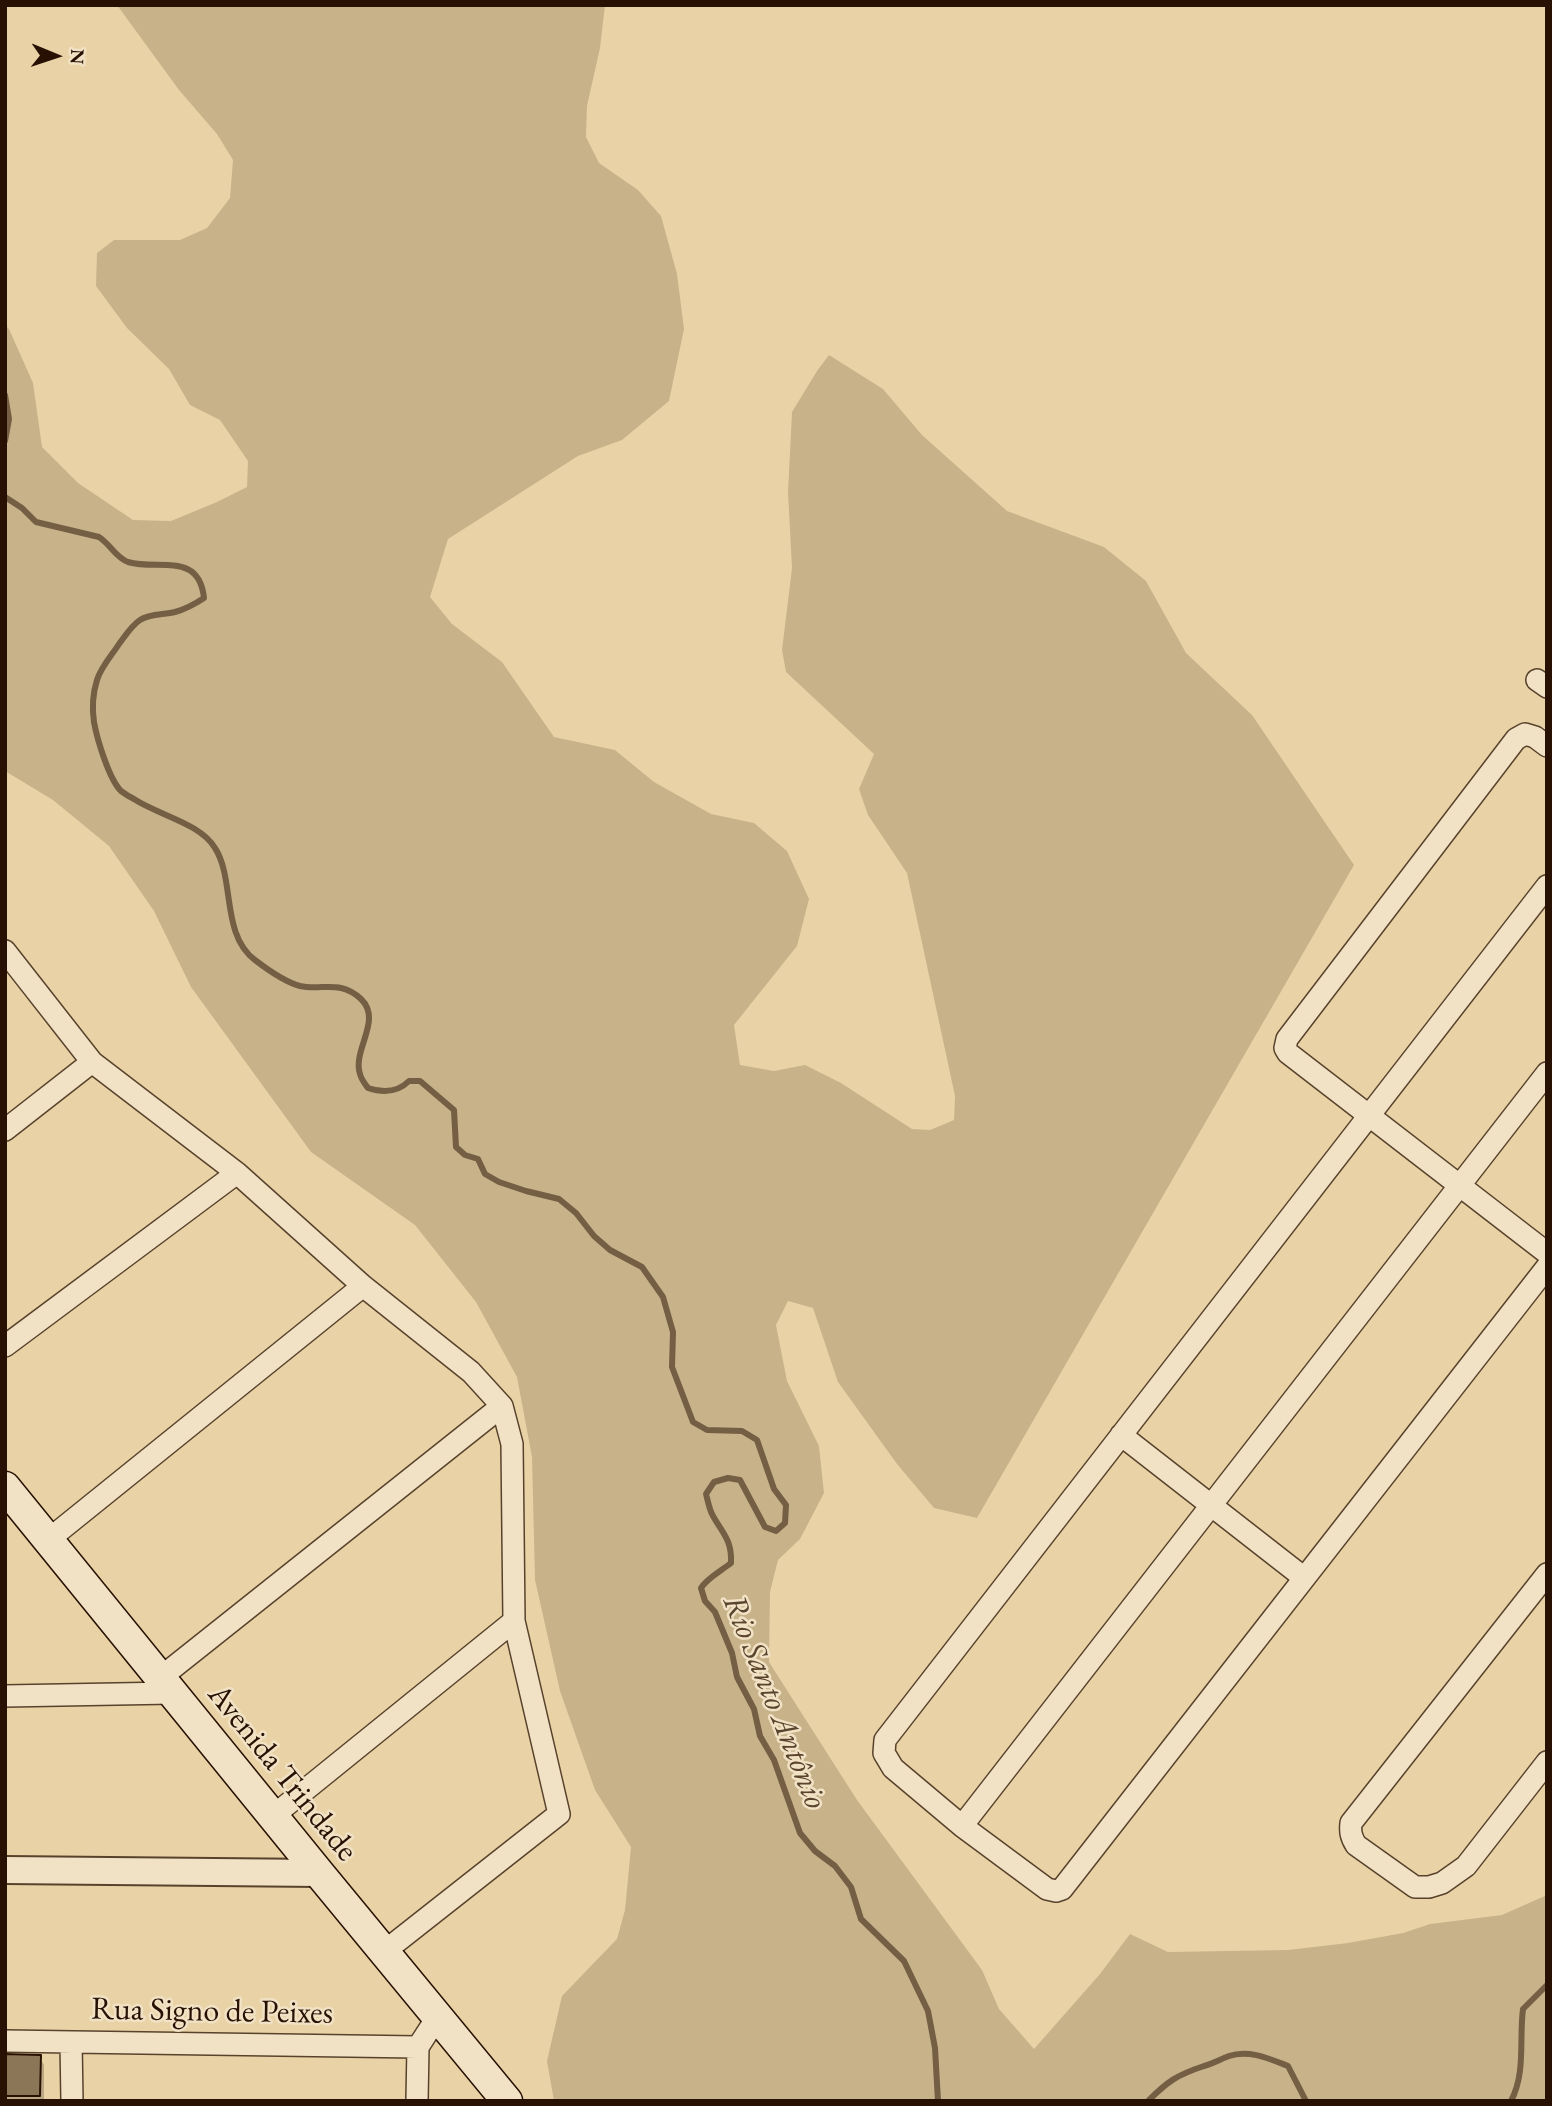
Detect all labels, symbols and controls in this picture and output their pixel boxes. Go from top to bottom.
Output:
north arrow [21,21,91,91]
text: N [65,49,90,65]
water label: Rio Santo Antônio [713,1589,835,1815]
street label: Avenida Trindade [199,1677,365,1869]
street label: Rua Signo de Peixes [91,1991,333,2033]

